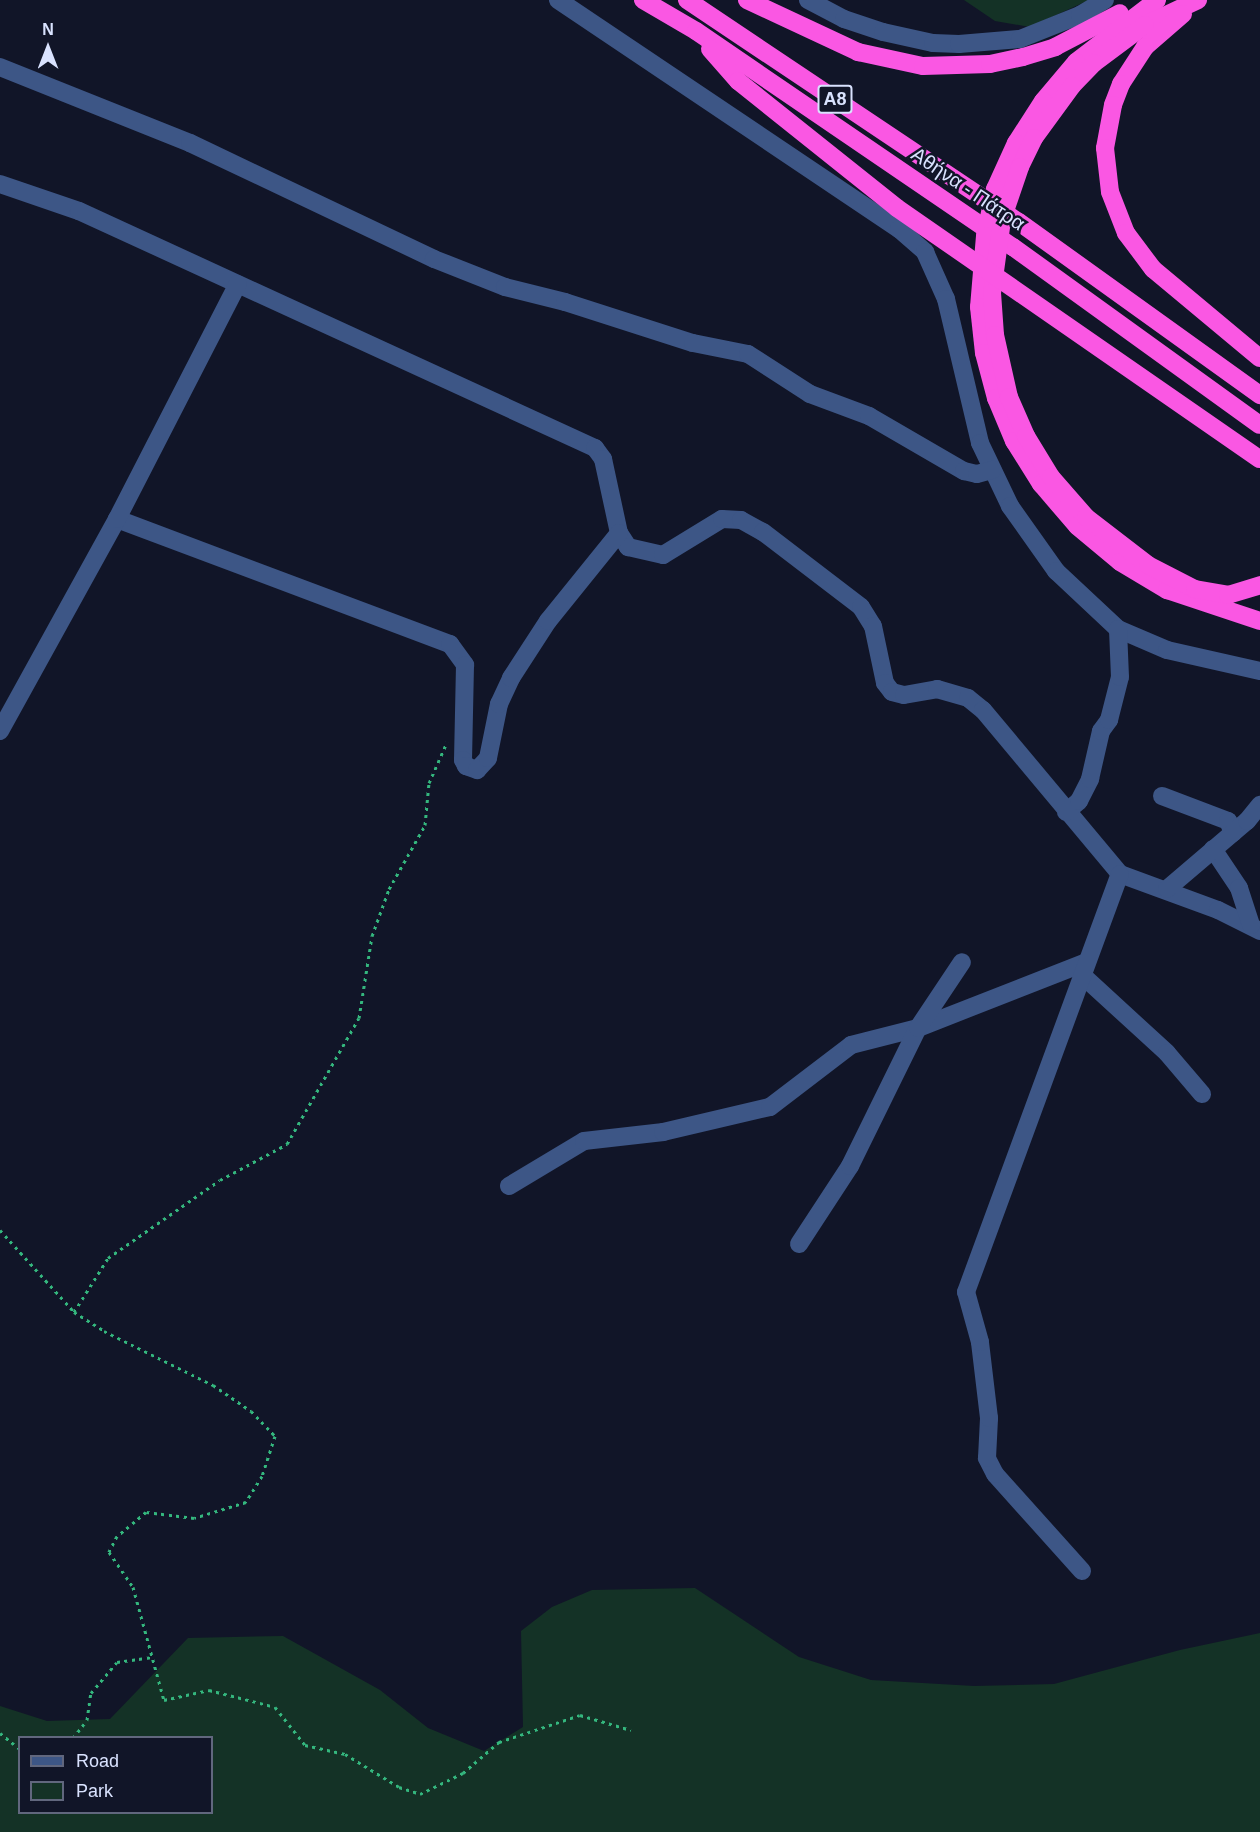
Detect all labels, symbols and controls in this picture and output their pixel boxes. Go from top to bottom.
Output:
north arrow [18,18,78,78]
text: N [42,21,54,38]
road number: Α8 [817,84,853,114]
street label: Αθήνα - Πάτρα [907,142,1029,236]
legend [18,1736,213,1814]
text: Road [76,1751,119,1771]
text: Park [76,1781,113,1801]

